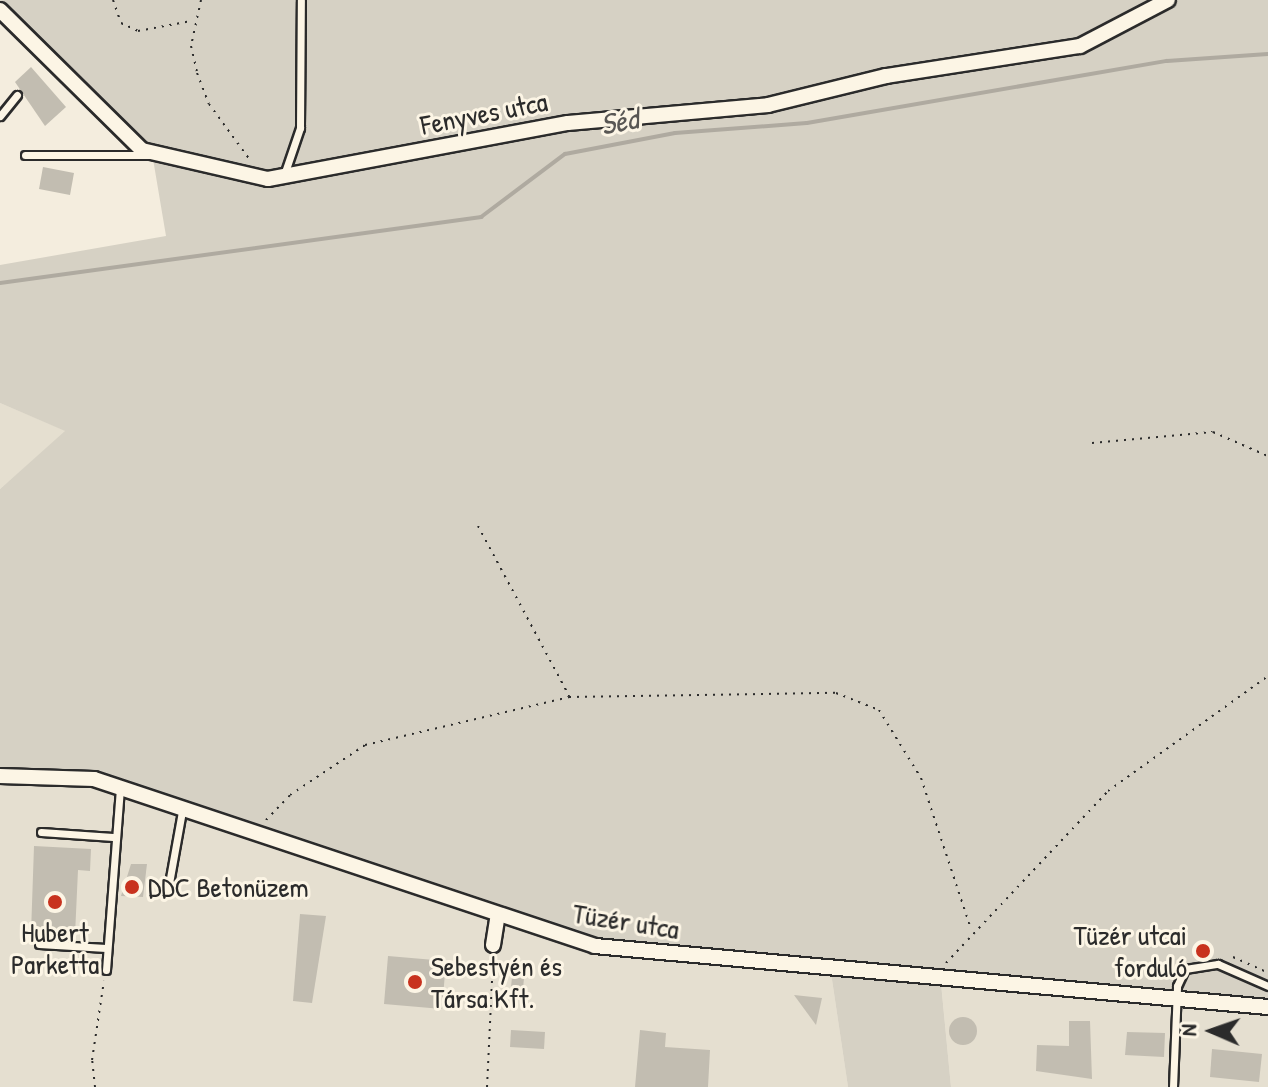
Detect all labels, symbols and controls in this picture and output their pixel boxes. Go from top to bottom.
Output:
street label: Fenyves utca [418,84,550,142]
water label: Séd [597,100,641,142]
place label: DDC Betonüzem [148,870,309,904]
marker: DDC Betonüzem [123,878,141,896]
marker: Hubert Parketta [46,893,64,911]
street label: Tüzér utca [570,896,682,946]
place label: Hubert Parketta [11,915,99,981]
place label: Tüzér utcai forduló [1073,918,1187,984]
marker: Tüzér utcai forduló [1194,942,1212,960]
place label: Sebestyén és Társa Kft. [431,949,562,1015]
marker: Sebestyén és Társa Kft. [406,973,424,991]
north arrow [1172,991,1252,1071]
text: N [1173,1024,1203,1037]

